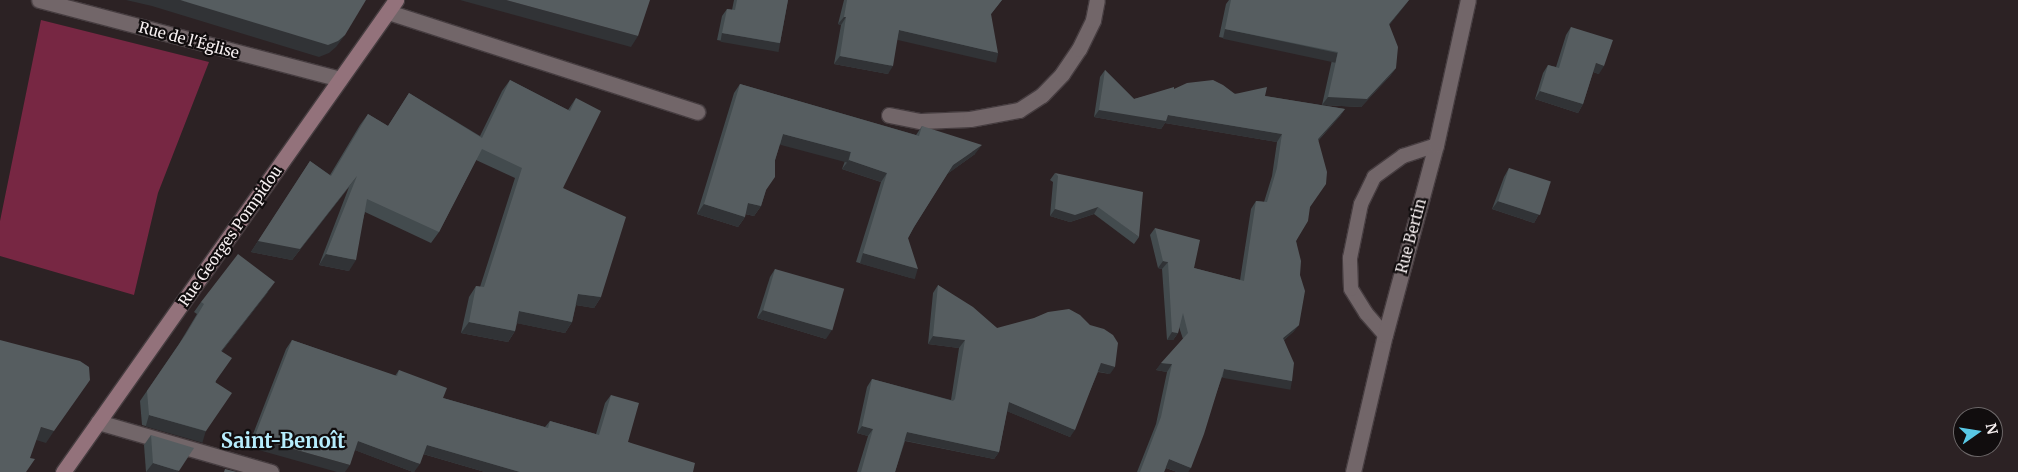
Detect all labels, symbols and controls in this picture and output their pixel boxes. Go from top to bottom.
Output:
street label: Rue de l'Église [137,18,241,62]
street label: Rue Georges Pompidou [175,162,285,310]
street label: Rue Bertin [1392,197,1430,275]
north arrow [1953,407,2003,457]
text: N [1982,421,2002,436]
district label: Saint-Benoît [221,428,345,452]

